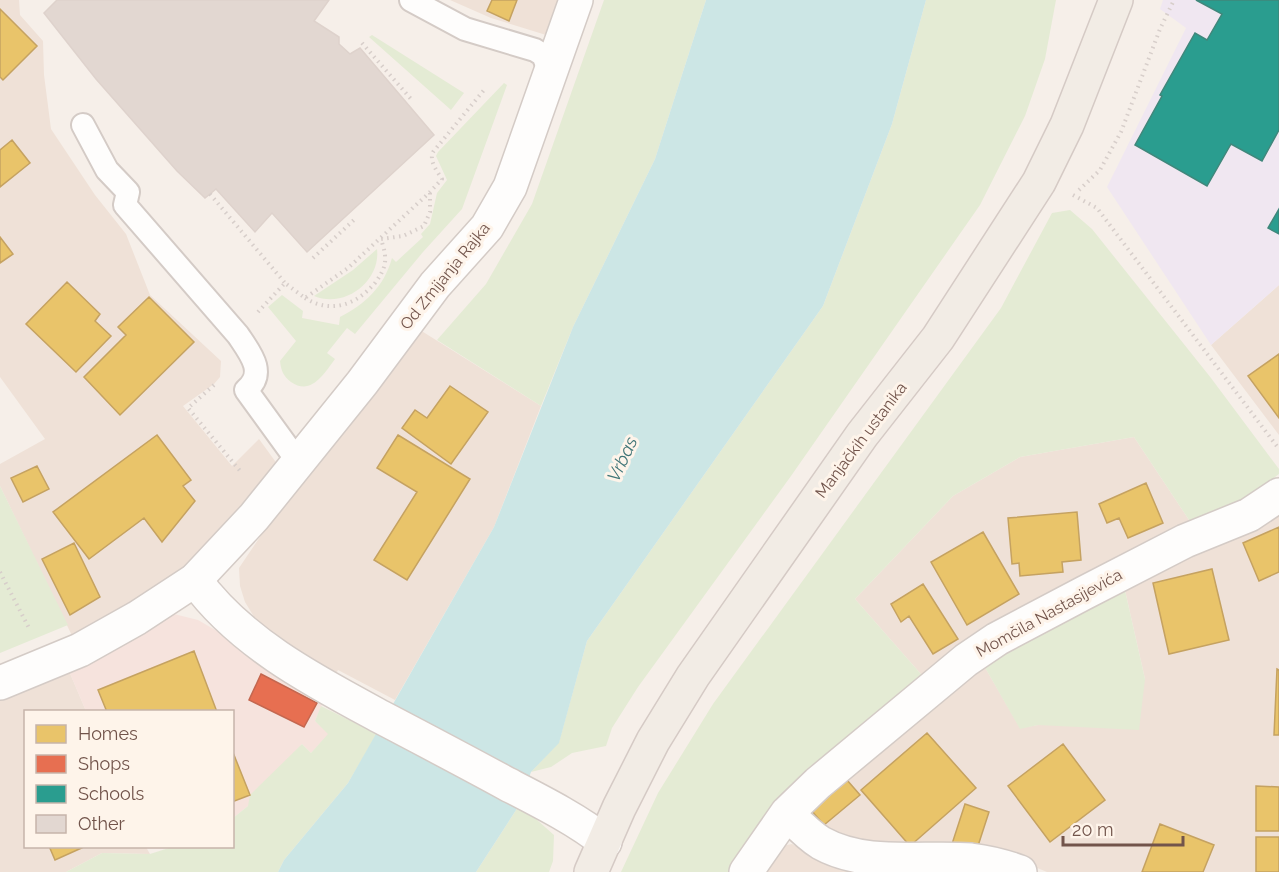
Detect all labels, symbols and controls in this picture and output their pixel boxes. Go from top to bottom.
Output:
street label: Od Zmijanja Rajka [396,219,494,333]
street label: Manjačkih ustanika [811,378,911,502]
water label: Vrbas [603,433,642,485]
street label: Momčila Nastasijevića [973,565,1125,661]
legend [24,710,234,848]
text: Homes [78,723,138,744]
text: Shops [78,753,130,774]
text: Schools [78,783,145,804]
scale bar [1063,809,1183,847]
text: Other [78,813,126,834]
text: 20 m [1072,819,1114,840]

